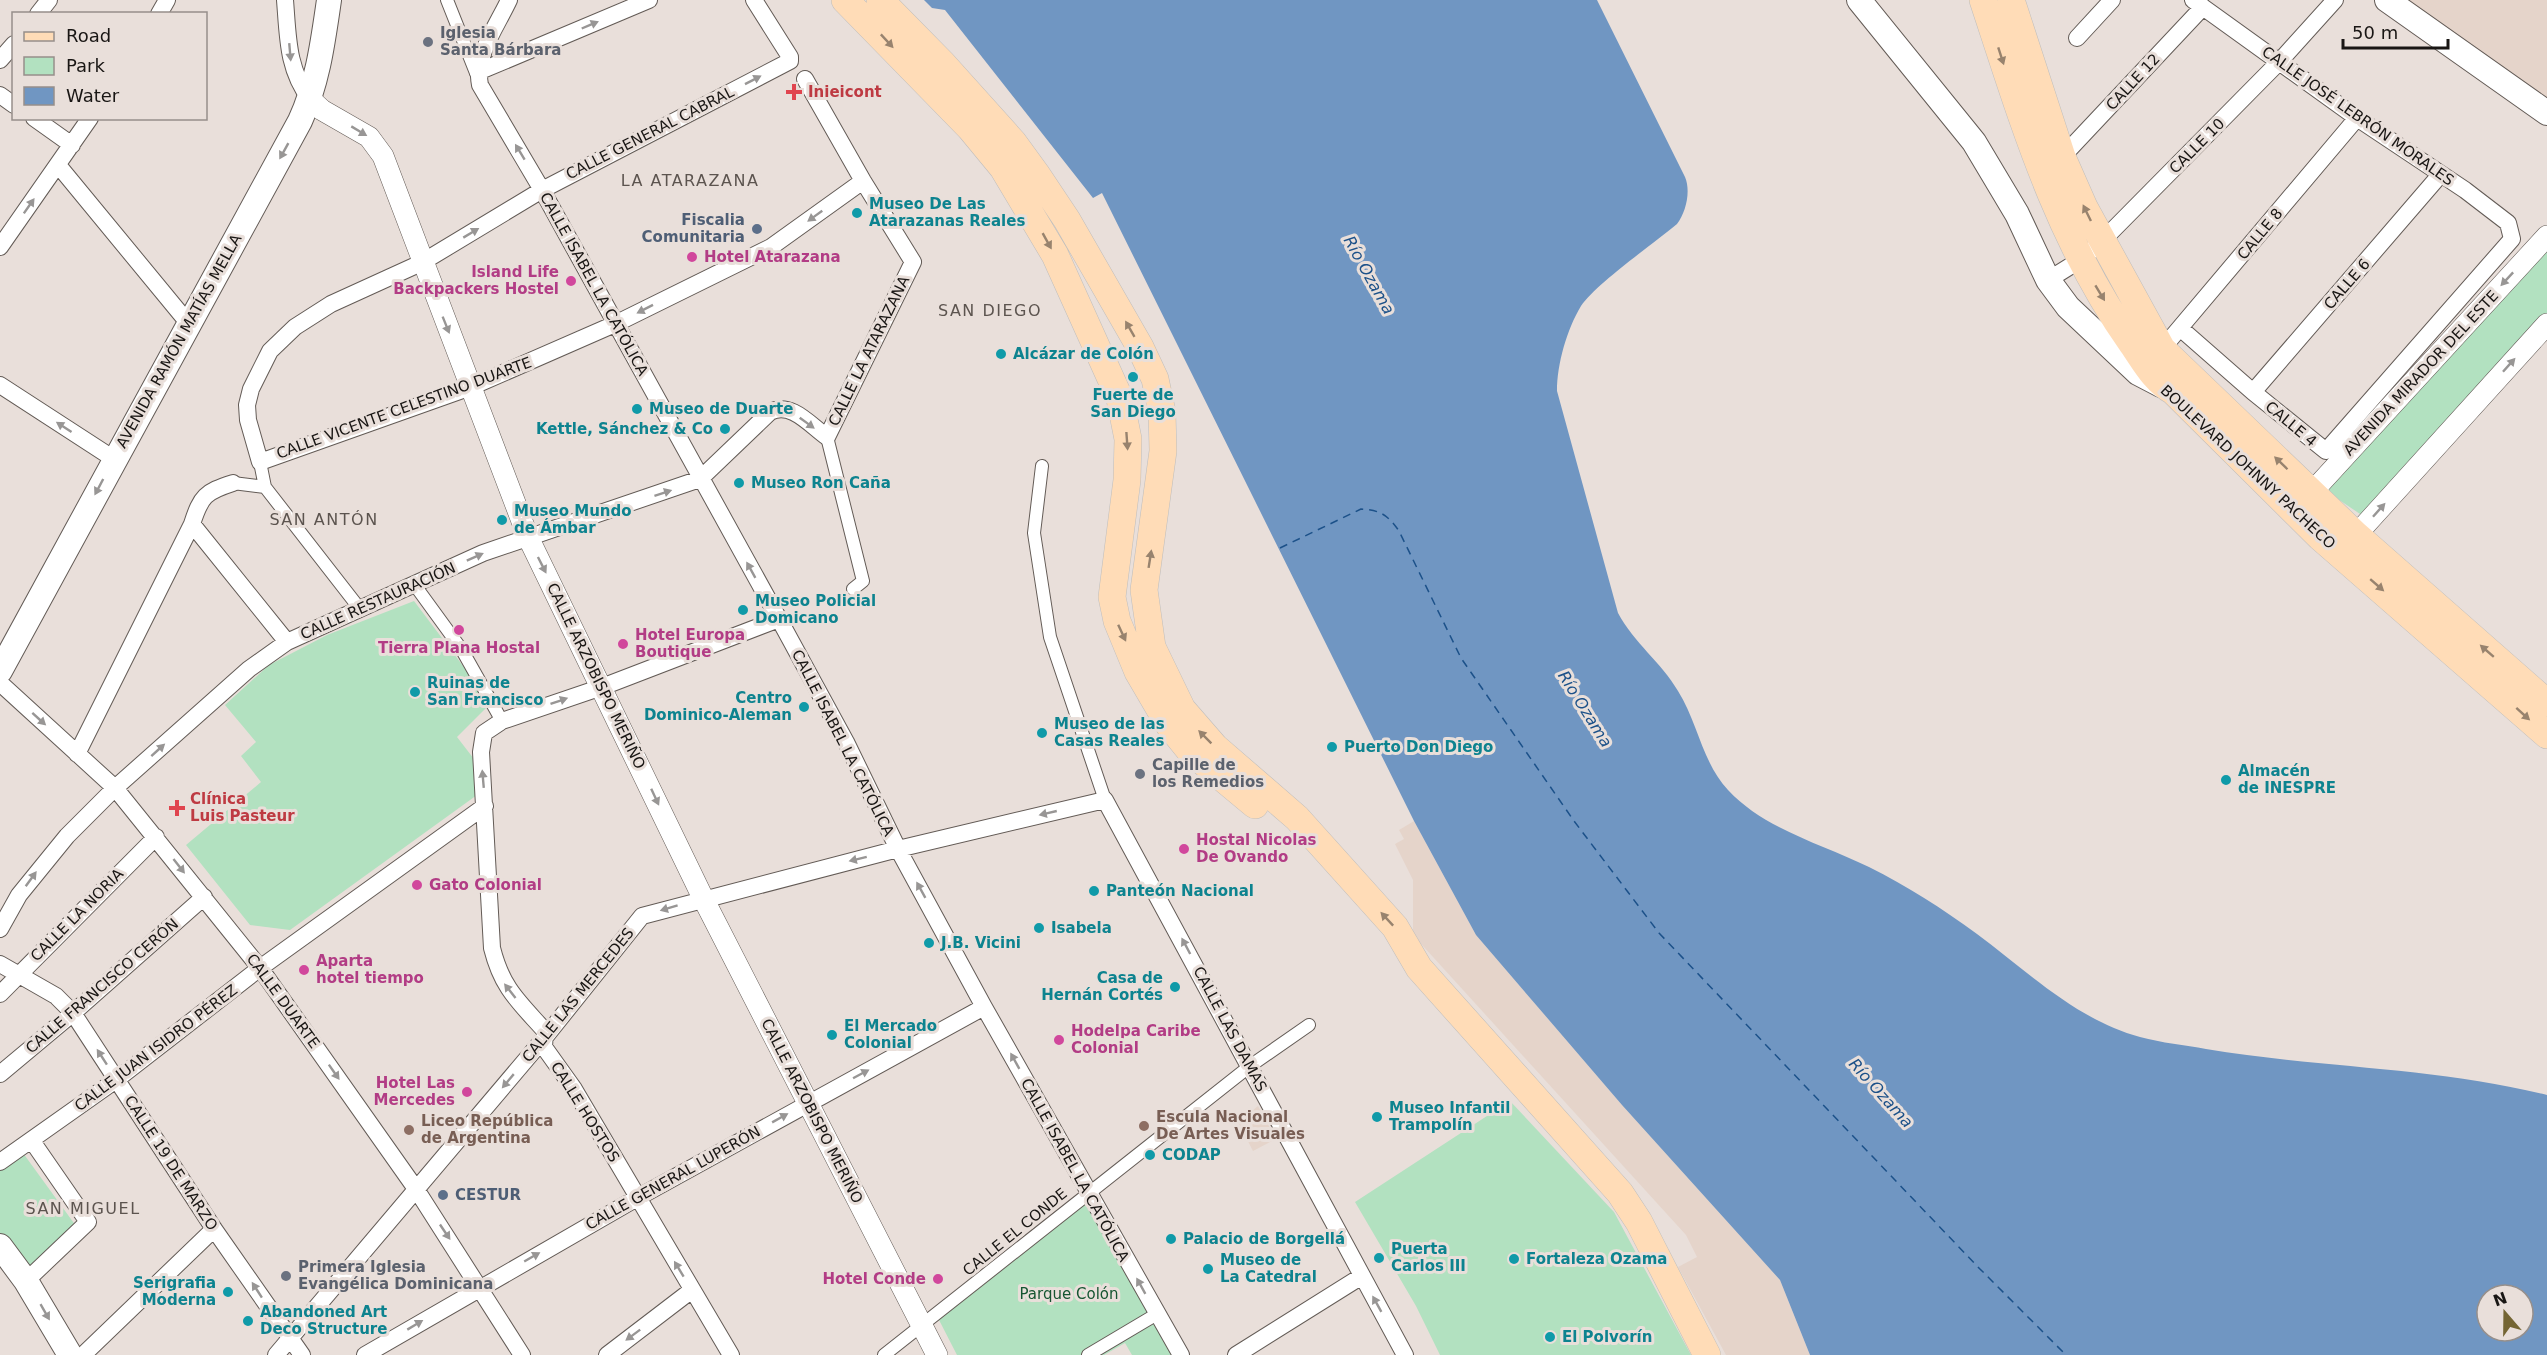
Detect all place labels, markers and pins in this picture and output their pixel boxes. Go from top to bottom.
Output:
place label: Iglesia Santa Bárbara [440,24,561,59]
marker: Iglesia Santa Bárbara [421,35,435,49]
marker: Inieicont [785,83,803,101]
place label: Inieicont [808,83,882,101]
place label: Museo De Las Atarazanas Reales [869,195,1025,230]
marker: Museo De Las Atarazanas Reales [850,206,864,220]
place label: Fiscalia Comunitaria [642,211,745,246]
marker: Fiscalia Comunitaria [750,222,764,236]
place label: Hotel Atarazana [704,248,841,266]
marker: Hotel Atarazana [685,250,699,264]
place label: Island Life Backpackers Hostel [393,263,559,298]
marker: Island Life Backpackers Hostel [564,274,578,288]
place label: Alcázar de Colón [1013,345,1154,363]
marker: Alcázar de Colón [994,347,1008,361]
marker: Fuerte de San Diego [1126,370,1140,384]
place label: Fuerte de San Diego [1090,386,1176,421]
place label: Museo de Duarte [649,400,793,418]
marker: Museo de Duarte [630,402,644,416]
place label: Kettle, Sánchez & Co [536,420,713,438]
marker: Kettle, Sánchez & Co [718,422,732,436]
place label: Museo Ron Caña [751,474,891,492]
marker: Museo Ron Caña [732,476,746,490]
place label: Museo Mundo de Ámbar [514,502,632,537]
marker: Museo Mundo de Ámbar [495,513,509,527]
place label: Museo Policial Domicano [755,592,876,627]
marker: Museo Policial Domicano [736,603,750,617]
marker: Tierra Plana Hostal [452,623,466,637]
place label: Hotel Europa Boutique [635,626,745,661]
marker: Hotel Europa Boutique [616,637,630,651]
place label: Tierra Plana Hostal [378,639,540,657]
place label: Ruinas de San Francisco [427,674,543,709]
marker: Ruinas de San Francisco [408,685,422,699]
place label: Centro Dominico-Aleman [644,689,792,724]
marker: Centro Dominico-Aleman [797,700,811,714]
place label: Museo de las Casas Reales [1054,715,1165,750]
marker: Museo de las Casas Reales [1035,726,1049,740]
place label: Puerto Don Diego [1344,738,1493,756]
marker: Puerto Don Diego [1325,740,1339,754]
place label: Capille de los Remedios [1152,756,1264,791]
place label: Almacén de INESPRE [2238,762,2336,797]
marker: Capille de los Remedios [1133,767,1147,781]
marker: Almacén de INESPRE [2219,773,2233,787]
place label: Clínica Luis Pasteur [190,790,295,825]
marker: Clínica Luis Pasteur [168,799,186,817]
place label: Hostal Nicolas De Ovando [1196,831,1317,866]
marker: Hostal Nicolas De Ovando [1177,842,1191,856]
place label: Gato Colonial [429,876,542,894]
marker: Gato Colonial [410,878,424,892]
place label: Panteón Nacional [1106,882,1254,900]
marker: Panteón Nacional [1087,884,1101,898]
place label: Isabela [1051,919,1112,937]
marker: Isabela [1032,921,1046,935]
place label: J.B. Vicini [940,934,1021,952]
marker: J.B. Vicini [922,936,936,950]
place label: Aparta hotel tiempo [316,952,424,987]
marker: Aparta hotel tiempo [297,963,311,977]
place label: Casa de Hernán Cortés [1041,969,1163,1004]
marker: Casa de Hernán Cortés [1168,980,1182,994]
place label: El Mercado Colonial [844,1017,937,1052]
place label: Hodelpa Caribe Colonial [1071,1022,1201,1057]
marker: El Mercado Colonial [825,1028,839,1042]
marker: Hodelpa Caribe Colonial [1052,1033,1066,1047]
place label: Hotel Las Mercedes [374,1074,455,1109]
marker: Hotel Las Mercedes [460,1085,474,1099]
place label: Museo Infantil Trampolín [1389,1099,1510,1134]
place label: Escula Nacional De Artes Visuales [1156,1108,1305,1143]
marker: Museo Infantil Trampolín [1370,1110,1384,1124]
place label: Liceo República de Argentina [421,1112,553,1147]
marker: Escula Nacional De Artes Visuales [1137,1119,1151,1133]
marker: Liceo República de Argentina [402,1123,416,1137]
place label: CODAP [1162,1146,1221,1164]
marker: CODAP [1143,1148,1157,1162]
place label: CESTUR [455,1186,521,1204]
marker: CESTUR [436,1188,450,1202]
place label: Palacio de Borgellá [1183,1230,1345,1248]
marker: Palacio de Borgellá [1164,1232,1178,1246]
place label: Puerta Carlos III [1391,1240,1466,1275]
place label: Fortaleza Ozama [1526,1250,1667,1268]
place label: Museo de La Catedral [1220,1251,1317,1286]
marker: Puerta Carlos III [1372,1251,1386,1265]
marker: Fortaleza Ozama [1507,1252,1521,1266]
place label: Primera Iglesia Evangélica Dominicana [298,1258,493,1293]
marker: Museo de La Catedral [1201,1262,1215,1276]
marker: Primera Iglesia Evangélica Dominicana [279,1269,293,1283]
place label: Hotel Conde [823,1270,926,1288]
marker: Hotel Conde [931,1272,945,1286]
place label: Serigrafia Moderna [133,1274,216,1309]
marker: Serigrafia Moderna [221,1285,235,1299]
place label: Abandoned Art Deco Structure [260,1303,387,1338]
marker: Abandoned Art Deco Structure [241,1314,255,1328]
place label: El Polvorín [1562,1328,1652,1346]
marker: El Polvorín [1543,1330,1557,1344]

